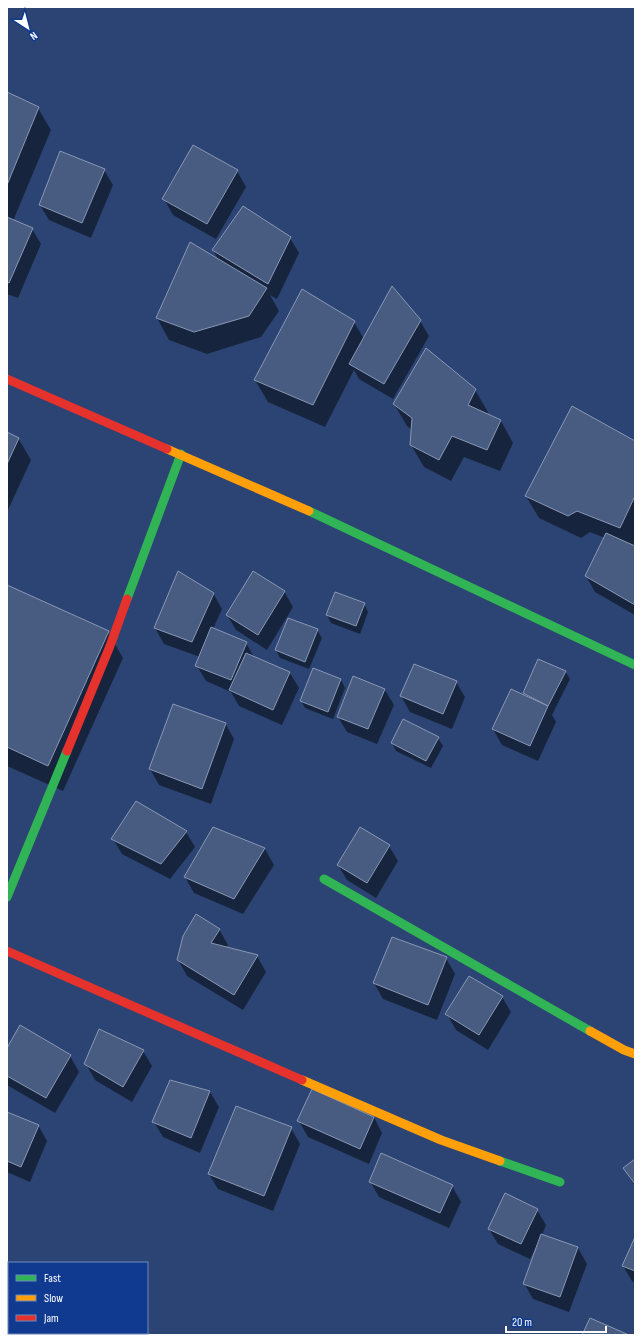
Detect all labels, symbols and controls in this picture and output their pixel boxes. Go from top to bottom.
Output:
north arrow [8,8,48,48]
text: N [27,29,40,43]
legend [8,1262,148,1334]
text: Fast [44,1271,61,1286]
text: Slow [44,1291,63,1306]
scale bar [506,1308,606,1334]
text: Jam [43,1311,59,1326]
text: 20 m [512,1315,532,1330]

